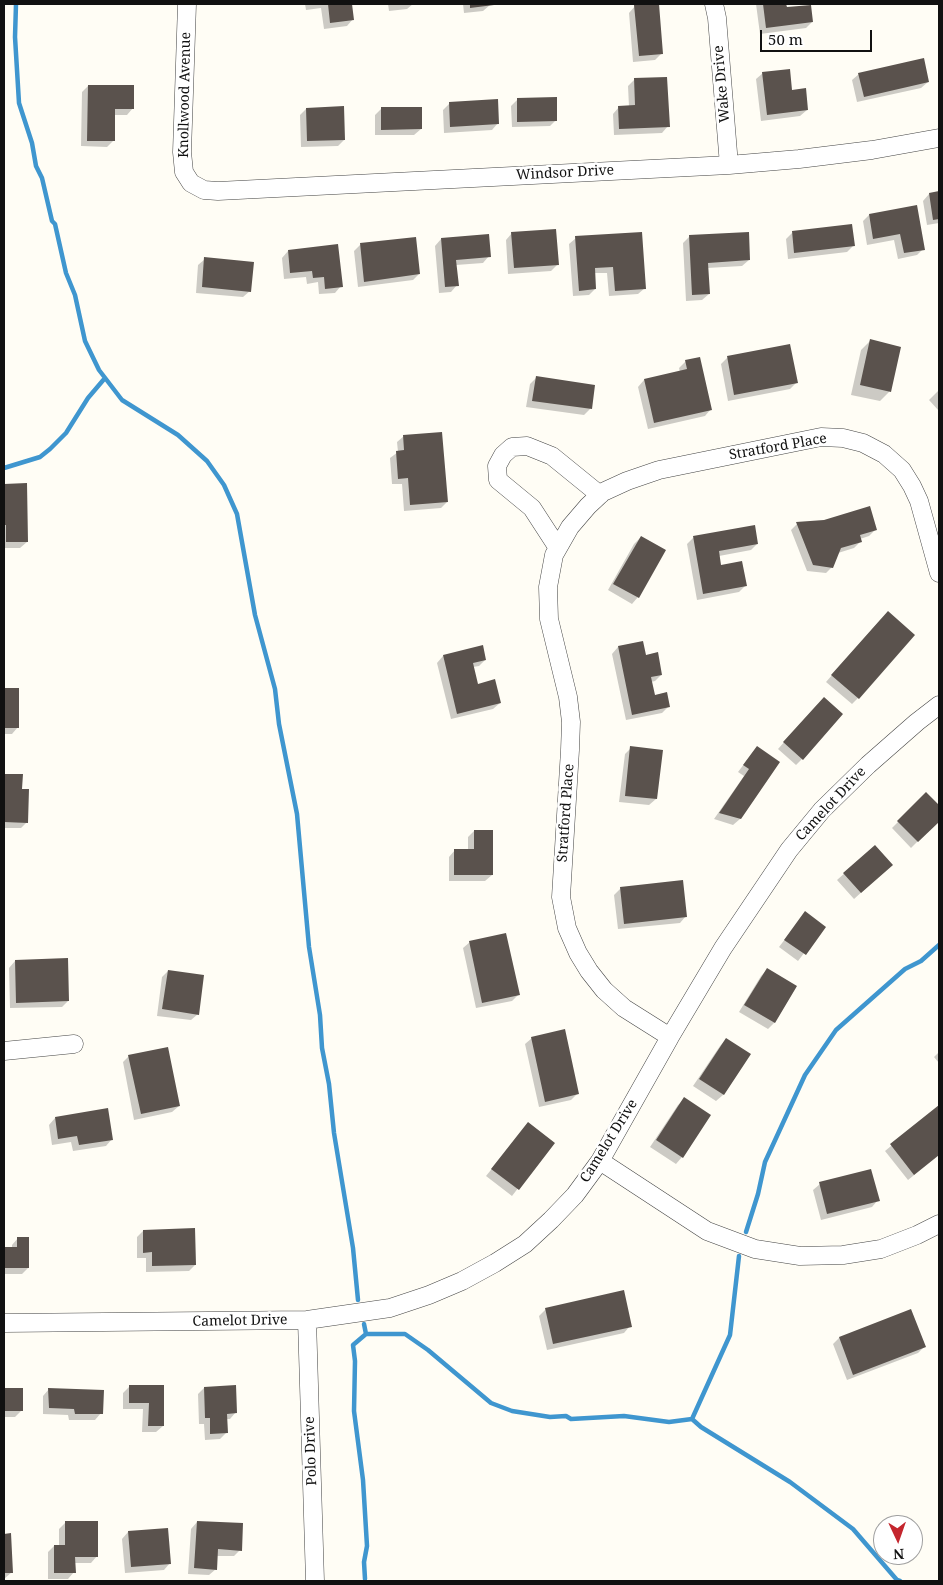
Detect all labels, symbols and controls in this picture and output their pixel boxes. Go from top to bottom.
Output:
scale bar [763,20,876,52]
text: 50 m [768,29,803,49]
street label: Knollwood Avenue [176,32,194,158]
street label: Wake Drive [710,45,734,123]
street label: Windsor Drive [516,162,614,184]
street label: Stratford Place [728,430,828,464]
street label: Stratford Place [554,763,578,863]
street label: Camelot Drive [792,764,870,844]
street label: Camelot Drive [577,1096,641,1186]
street label: Camelot Drive [192,1312,288,1330]
street label: Polo Drive [301,1416,321,1486]
north arrow [873,1515,923,1565]
text: N [893,1545,905,1564]

